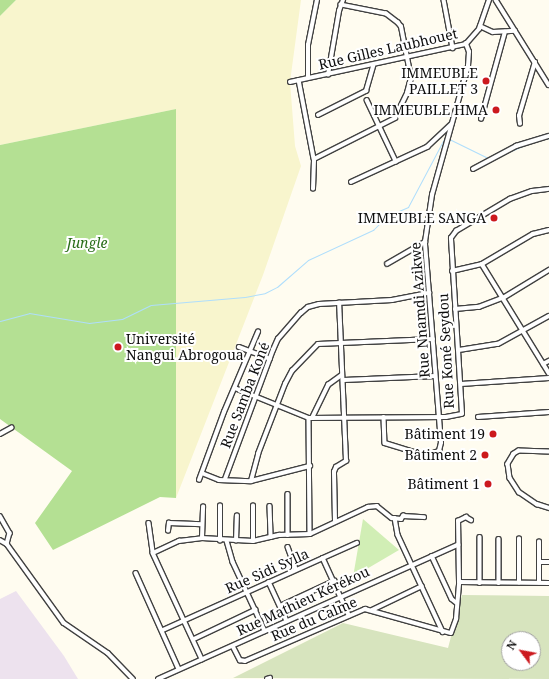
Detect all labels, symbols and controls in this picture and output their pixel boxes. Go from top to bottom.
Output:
street label: Rue Gilles Laubhouet [317,25,459,73]
place label: IMMEUBLE PAILLET 3 [401,65,478,98]
marker: IMMEUBLE PAILLET 3 [481,76,491,86]
place label: IMMEUBLE HMA [373,102,488,118]
marker: IMMEUBLE HMA [491,105,501,115]
place label: IMMEUBLE SANGA [358,210,486,226]
marker: IMMEUBLE SANGA [489,213,499,223]
park label: Jungle [67,235,107,251]
street label: Rue Nnamdi Azikwe [407,242,433,378]
street label: Rue Koné Seydou [435,293,457,409]
place label: Université Nangui Abrogoua [126,331,244,364]
street label: Rue Samba Koné [217,340,273,450]
marker: Université Nangui Abrogoua [113,342,123,352]
place label: Bâtiment 19 [405,426,485,442]
marker: Bâtiment 19 [488,429,498,439]
place label: Bâtiment 2 [404,447,477,463]
marker: Bâtiment 2 [480,450,490,460]
place label: Bâtiment 1 [407,476,480,492]
marker: Bâtiment 1 [483,479,493,489]
street label: Rue Sidi Sylla [223,545,311,597]
street label: Rue Mathieu Kérékou [234,563,372,639]
street label: Rue du Calme [268,593,360,645]
north arrow [501,631,541,671]
text: N [503,637,520,653]

